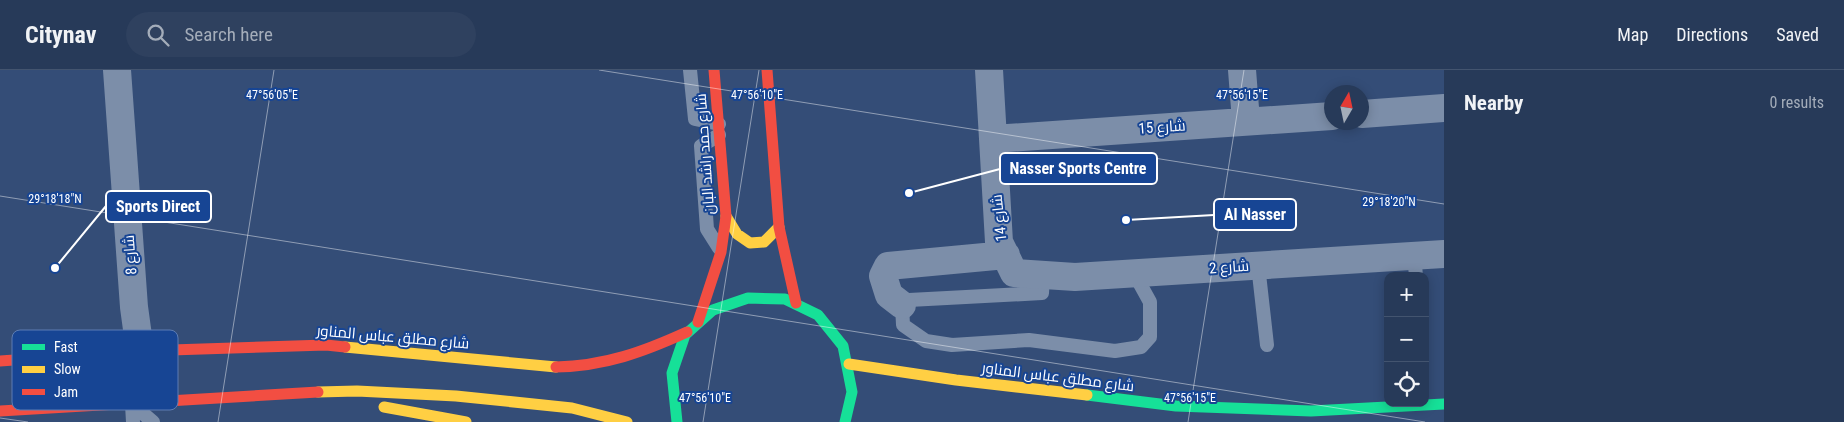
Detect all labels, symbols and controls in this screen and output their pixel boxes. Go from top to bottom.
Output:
search box [126,12,476,57]
text: Citynav [25,21,96,49]
icon: search [144,21,172,49]
text: Search here [184,23,273,46]
text: Map [1617,24,1648,45]
text: Directions [1676,24,1748,45]
text: Saved [1776,24,1819,45]
north arrow [1324,85,1369,130]
text: 47°56'05"E [246,88,298,102]
text: 47°56'10"E [731,88,783,102]
text: 47°56'15"E [1216,88,1268,102]
text: Nearby [1464,91,1523,115]
street label: شارع حمد راشد البان [692,93,720,215]
text: 0 results [1769,93,1824,112]
street label: شارع 15 [1138,116,1186,140]
callout: Nasser Sports Centre [1000,153,1157,184]
text: Nasser Sports Centre [1010,159,1147,178]
callout: Sports Direct [106,191,211,222]
text: 29°18'18"N [28,192,82,206]
street label: شارع 14 [988,193,1012,242]
text: 29°18'20"N [1362,195,1416,209]
text: Sports Direct [116,197,200,216]
callout: Al Nasser [1214,199,1296,230]
text: Al Nasser [1224,205,1286,224]
street label: شارع 8 [120,234,142,276]
street label: شارع 2 [1208,257,1250,279]
map controls [1384,272,1429,407]
button: + [1384,272,1429,317]
button: − [1384,317,1429,362]
street label: شارع مطلق عباس المناور [315,321,470,355]
legend [12,330,178,410]
text: Fast [54,339,78,355]
street label: شارع مطلق عباس المناور [980,359,1135,397]
text: Slow [54,361,81,377]
button: locate [1384,362,1429,407]
text: Jam [54,384,78,400]
text: 47°56'10"E [679,391,731,405]
text: 47°56'15"E [1164,391,1216,405]

